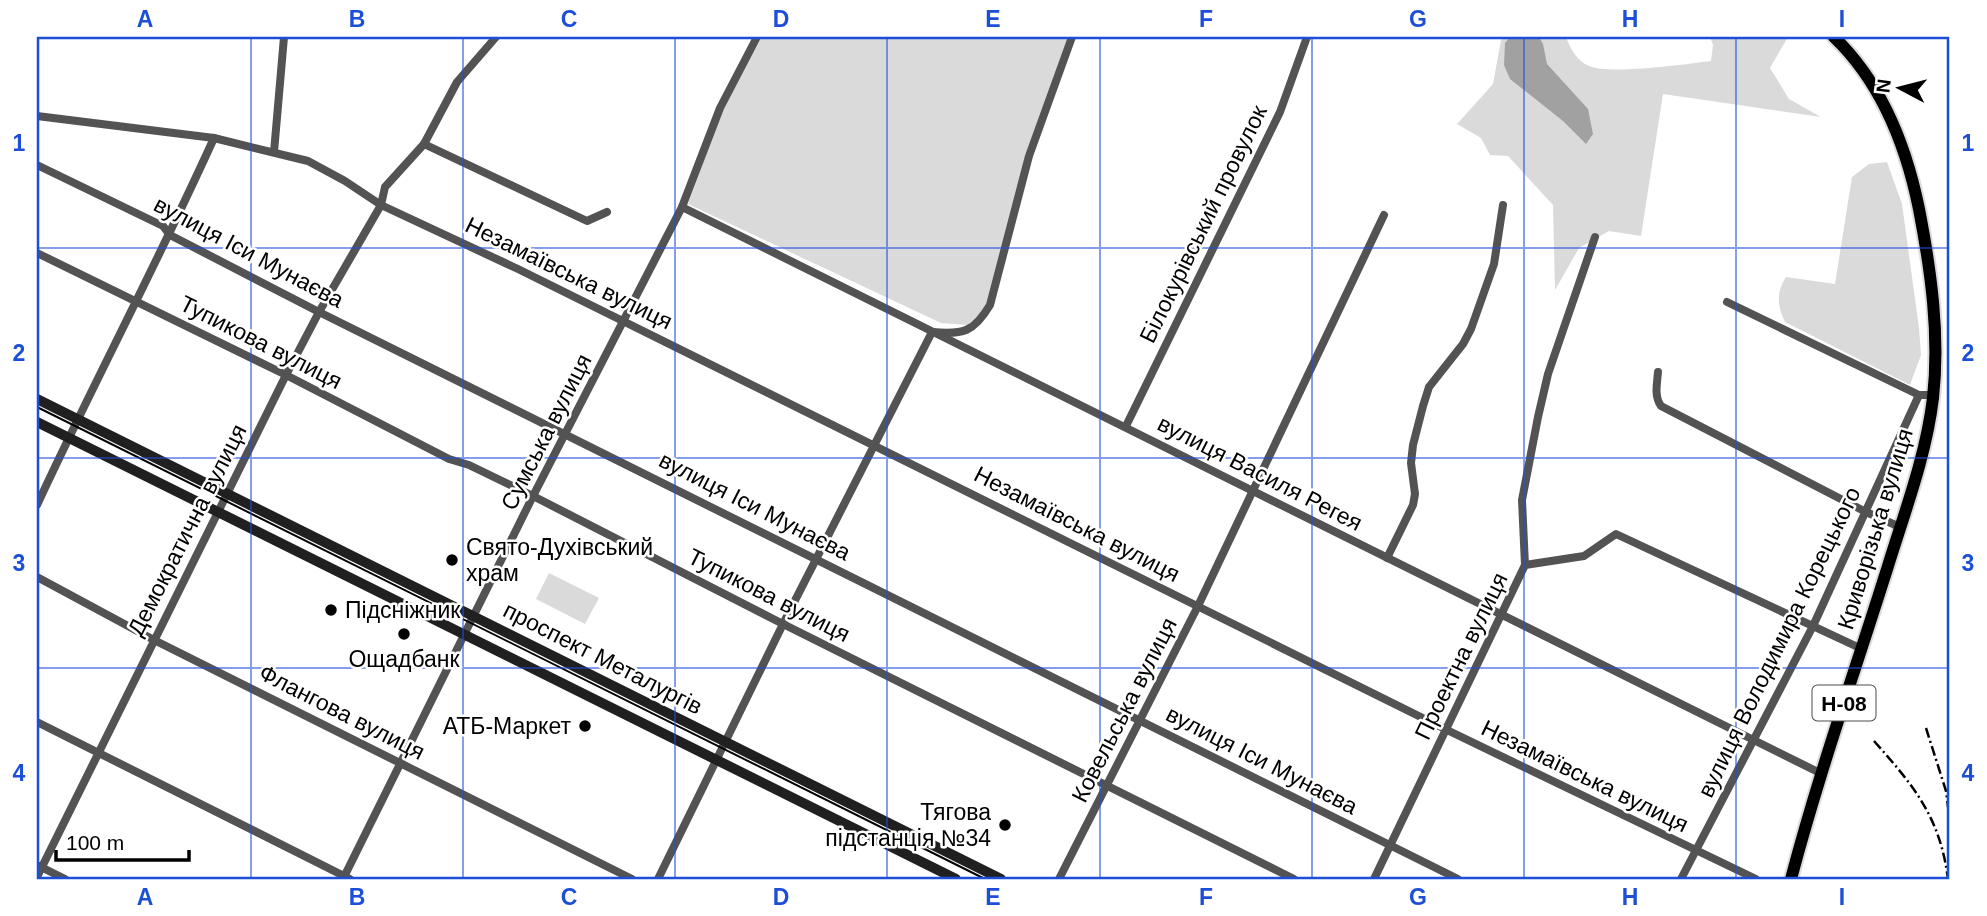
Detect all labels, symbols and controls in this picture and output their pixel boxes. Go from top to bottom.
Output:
text: A [137,6,153,32]
text: B [349,6,365,32]
text: C [561,6,577,32]
text: D [773,6,789,32]
text: E [985,6,1001,32]
text: F [1199,6,1213,32]
text: G [1409,6,1427,32]
text: H [1622,6,1638,32]
text: I [1839,6,1845,32]
north arrow [1864,52,1934,122]
text: N [1872,78,1895,94]
street label: Білокурівський провулок [1134,100,1272,347]
text: 1 [13,130,26,156]
text: 1 [1962,130,1975,156]
street label: вулиця Іси Мунаєва [150,191,348,313]
street label: Незамаївська вулиця [461,212,677,334]
street label: Тупикова вулиця [176,290,346,394]
text: 2 [13,340,25,366]
text: 2 [1962,340,1974,366]
street label: Сумська вулиця [495,350,597,514]
street label: вулиця Василя Регея [1153,410,1367,536]
street label: Демократична вулиця [122,420,252,640]
street label: Криворізька вулиця [1832,425,1918,633]
street label: вулиця Іси Мунаєва [655,447,855,566]
street label: Незамаївська вулиця [970,461,1184,587]
street label: вулиця Володимира Корецького [1692,483,1866,801]
place label: Свято-Духівський храм [466,534,653,586]
street label: Тупикова вулиця [684,543,854,647]
text: 3 [13,550,25,576]
text: 3 [1962,550,1974,576]
marker: Свято-Духівський храм [444,552,460,568]
street label: Проектна вулиця [1409,568,1513,744]
place label: Підсніжник [345,597,461,623]
street label: проспект Металургів [499,597,707,719]
marker: Підсніжник [323,602,339,618]
street label: Ковельська вулиця [1066,613,1182,807]
marker: Ощадбанк [396,626,412,642]
place label: Ощадбанк [348,646,461,672]
street label: Флангова вулиця [255,659,429,765]
road number: Н-08 [1812,686,1876,720]
street label: вулиця Іси Мунаєва [1162,701,1362,820]
place label: АТБ-Маркет [443,713,571,739]
street label: Незамаївська вулиця [1477,715,1693,837]
marker: АТБ-Маркет [577,718,593,734]
text: 4 [13,760,26,786]
text: 4 [1962,760,1975,786]
place label: Тягова пiдстанцiя №34 [825,799,991,851]
marker: Тягова пiдстанцiя №34 [997,817,1013,833]
scale bar [56,818,189,862]
text: 100 m [66,831,124,854]
text: A [137,884,153,910]
text: B [349,884,365,910]
text: C [561,884,577,910]
text: D [773,884,789,910]
text: E [985,884,1001,910]
text: F [1199,884,1213,910]
text: G [1409,884,1427,910]
text: H [1622,884,1638,910]
text: I [1839,884,1845,910]

